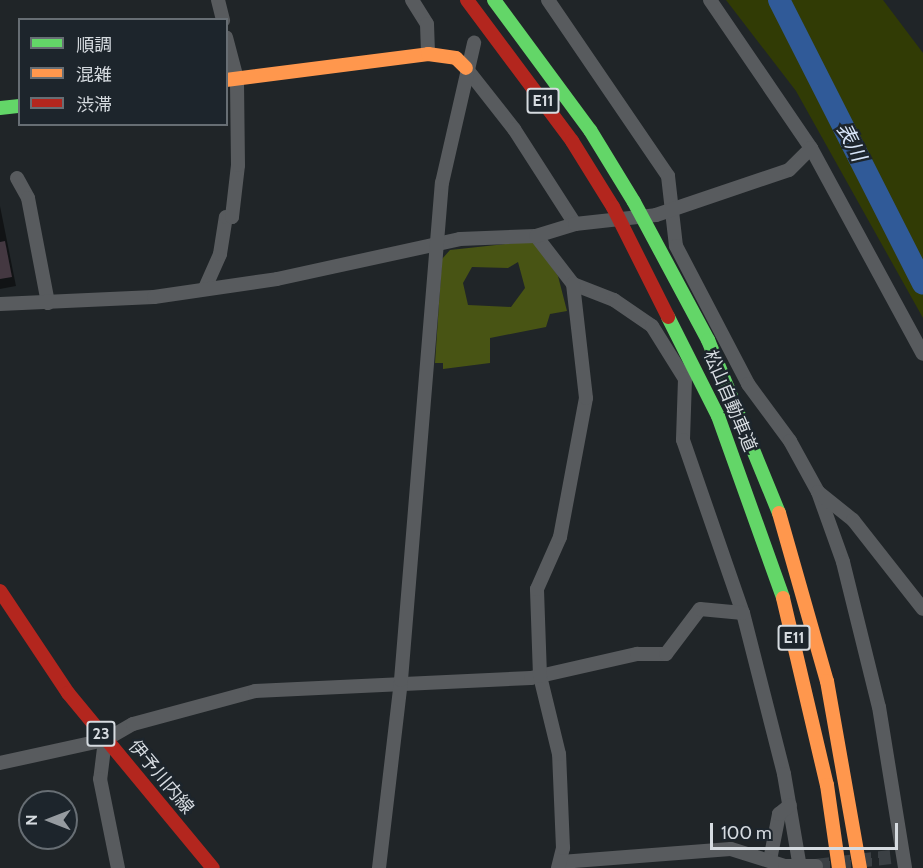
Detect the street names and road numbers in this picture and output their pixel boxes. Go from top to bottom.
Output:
road number: E11 [526,88,560,114]
street label: 松山自動車道 [699,347,761,455]
road number: E11 [778,625,810,651]
road number: 23 [86,721,116,747]
street label: 伊予川内線 [124,736,198,818]

